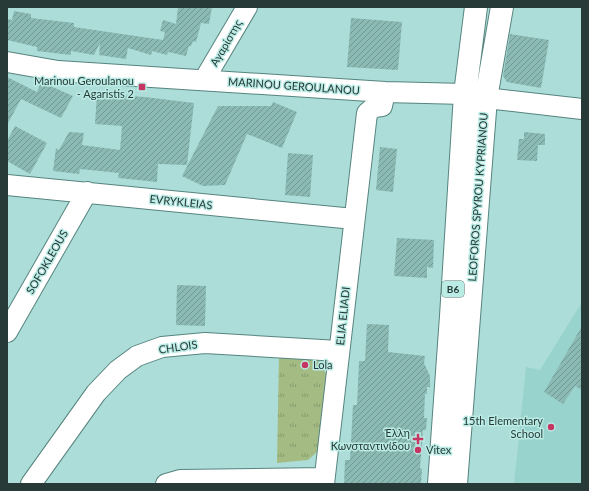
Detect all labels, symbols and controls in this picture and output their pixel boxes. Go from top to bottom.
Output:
street label: Αγαρίστης [207,17,244,68]
place label: Marinou Geroulanou - Agaristis 2 [34,74,134,100]
street label: MARINOU GEROULANOU [228,74,360,97]
marker: Marinou Geroulanou - Agaristis 2 [137,82,147,92]
street label: LEOFOROS SPYROU KYPRIANOU [465,112,490,282]
street label: EVRYKLEIAS [149,192,213,211]
street label: SOFOKLEOUS [23,227,70,296]
road number: B6 [442,281,464,297]
street label: ELIA ELIADI [333,286,352,346]
street label: CHLOIS [158,337,198,356]
place label: Lola [313,358,333,371]
marker: Lola [300,360,310,370]
place label: 15th Elementary School [463,414,543,440]
marker: 15th Elementary School [546,422,556,432]
place label: Έλλη Κωνσταντινίδου [331,426,410,452]
marker: Έλλη Κωνσταντινίδου [413,434,423,444]
place label: Vitex [426,443,452,456]
marker: Vitex [413,445,423,455]

